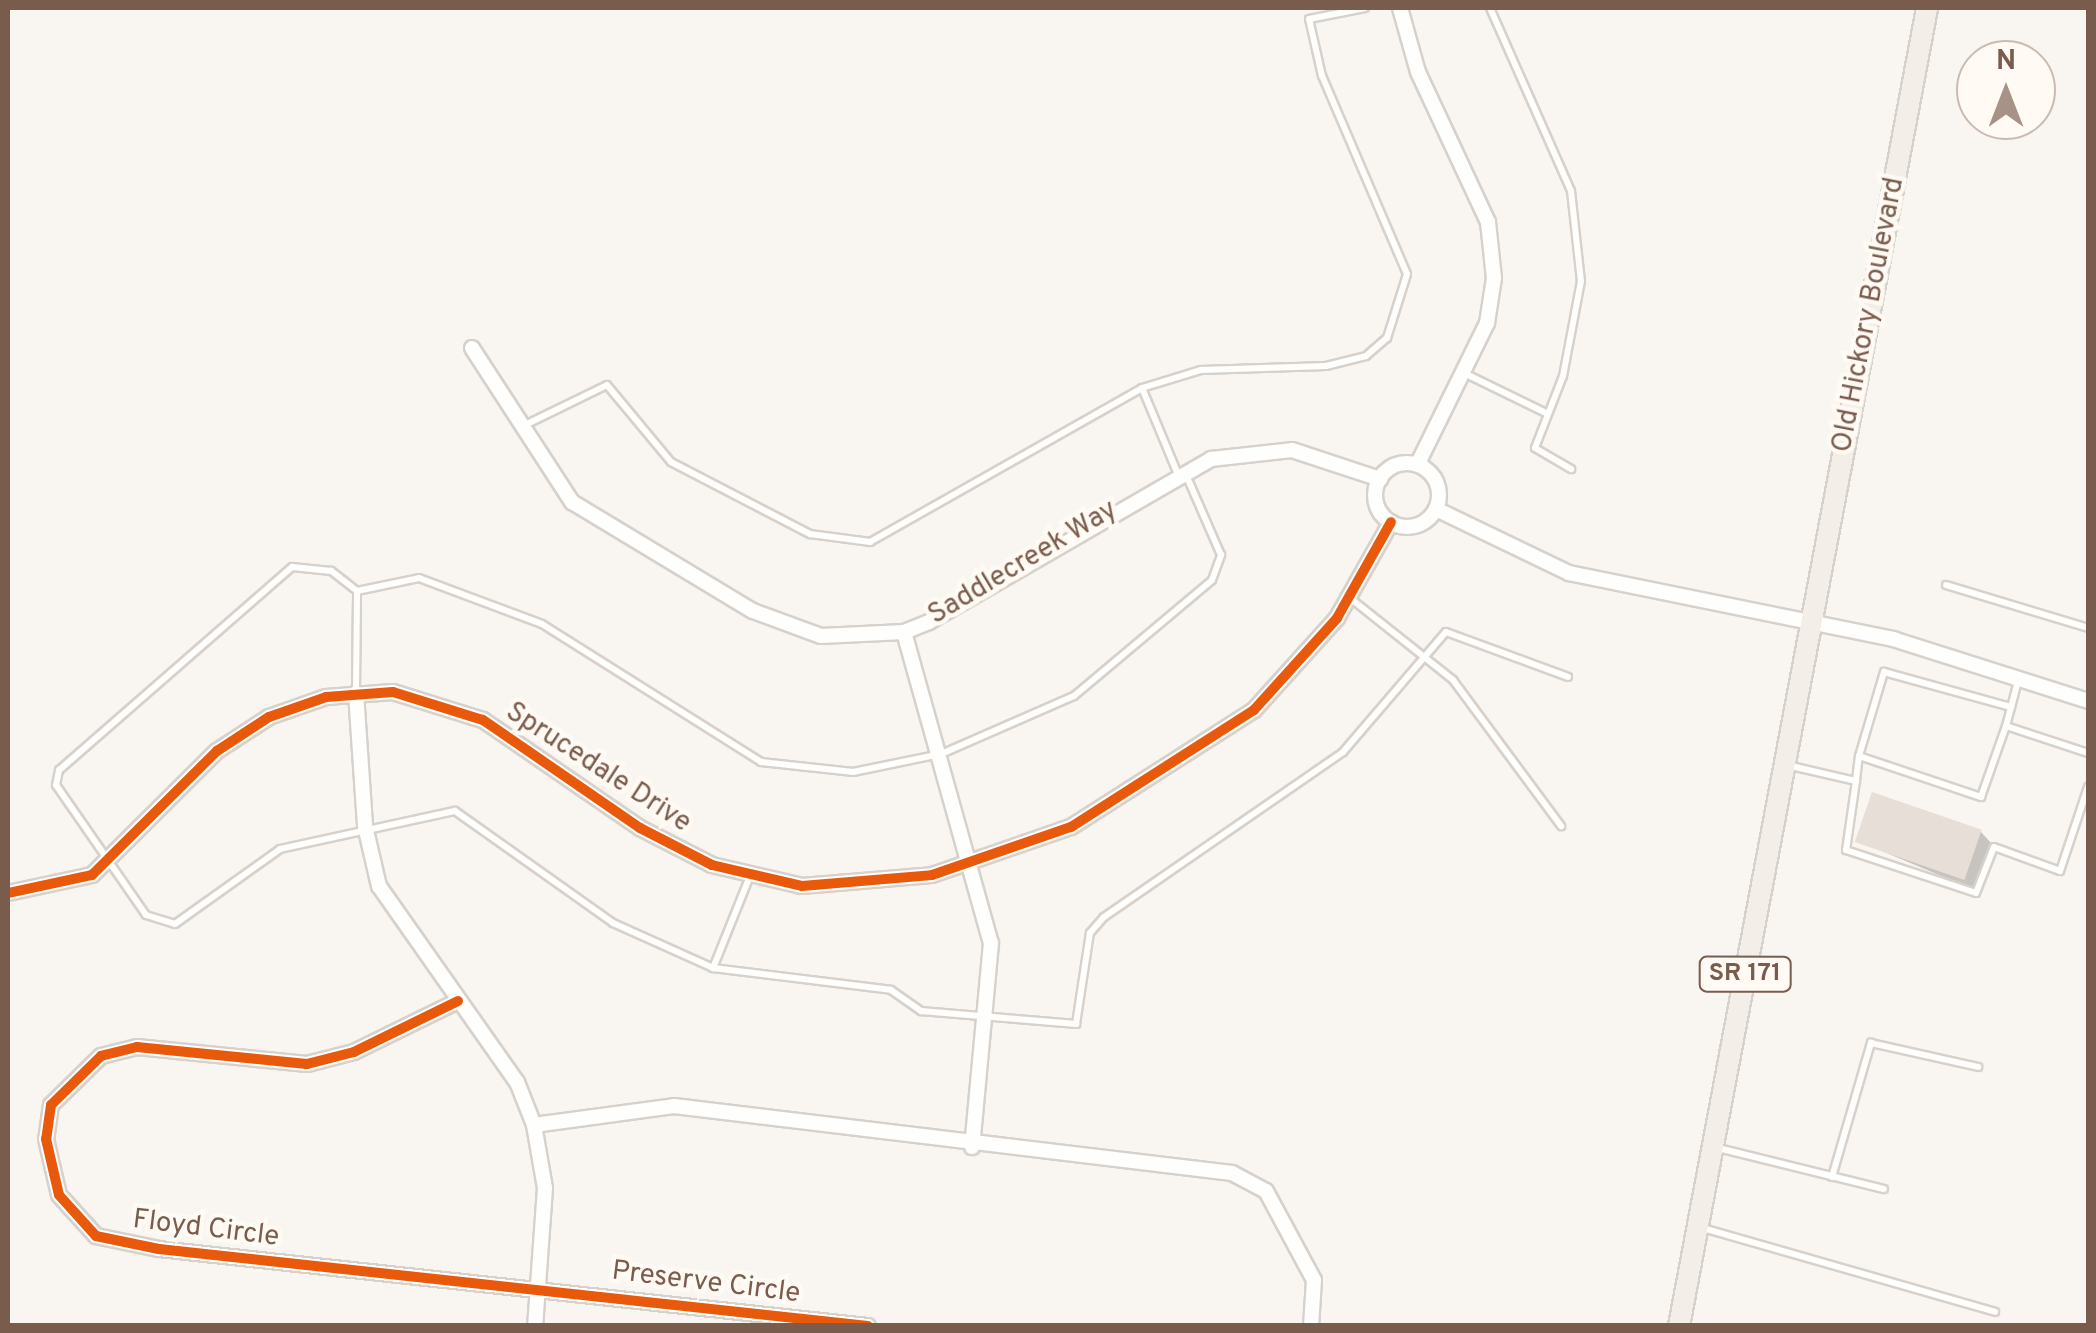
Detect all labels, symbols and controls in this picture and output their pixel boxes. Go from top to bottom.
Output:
north arrow [1956,40,2056,140]
text: N [1996,44,2016,80]
street label: Old Hickory Boulevard [1826,175,1912,455]
street label: Saddlecreek Way [922,493,1124,633]
street label: Sprucedale Drive [499,696,697,840]
road number: SR 171 [1698,954,1792,994]
street label: Floyd Circle [131,1203,281,1255]
street label: Preserve Circle [610,1255,802,1311]

